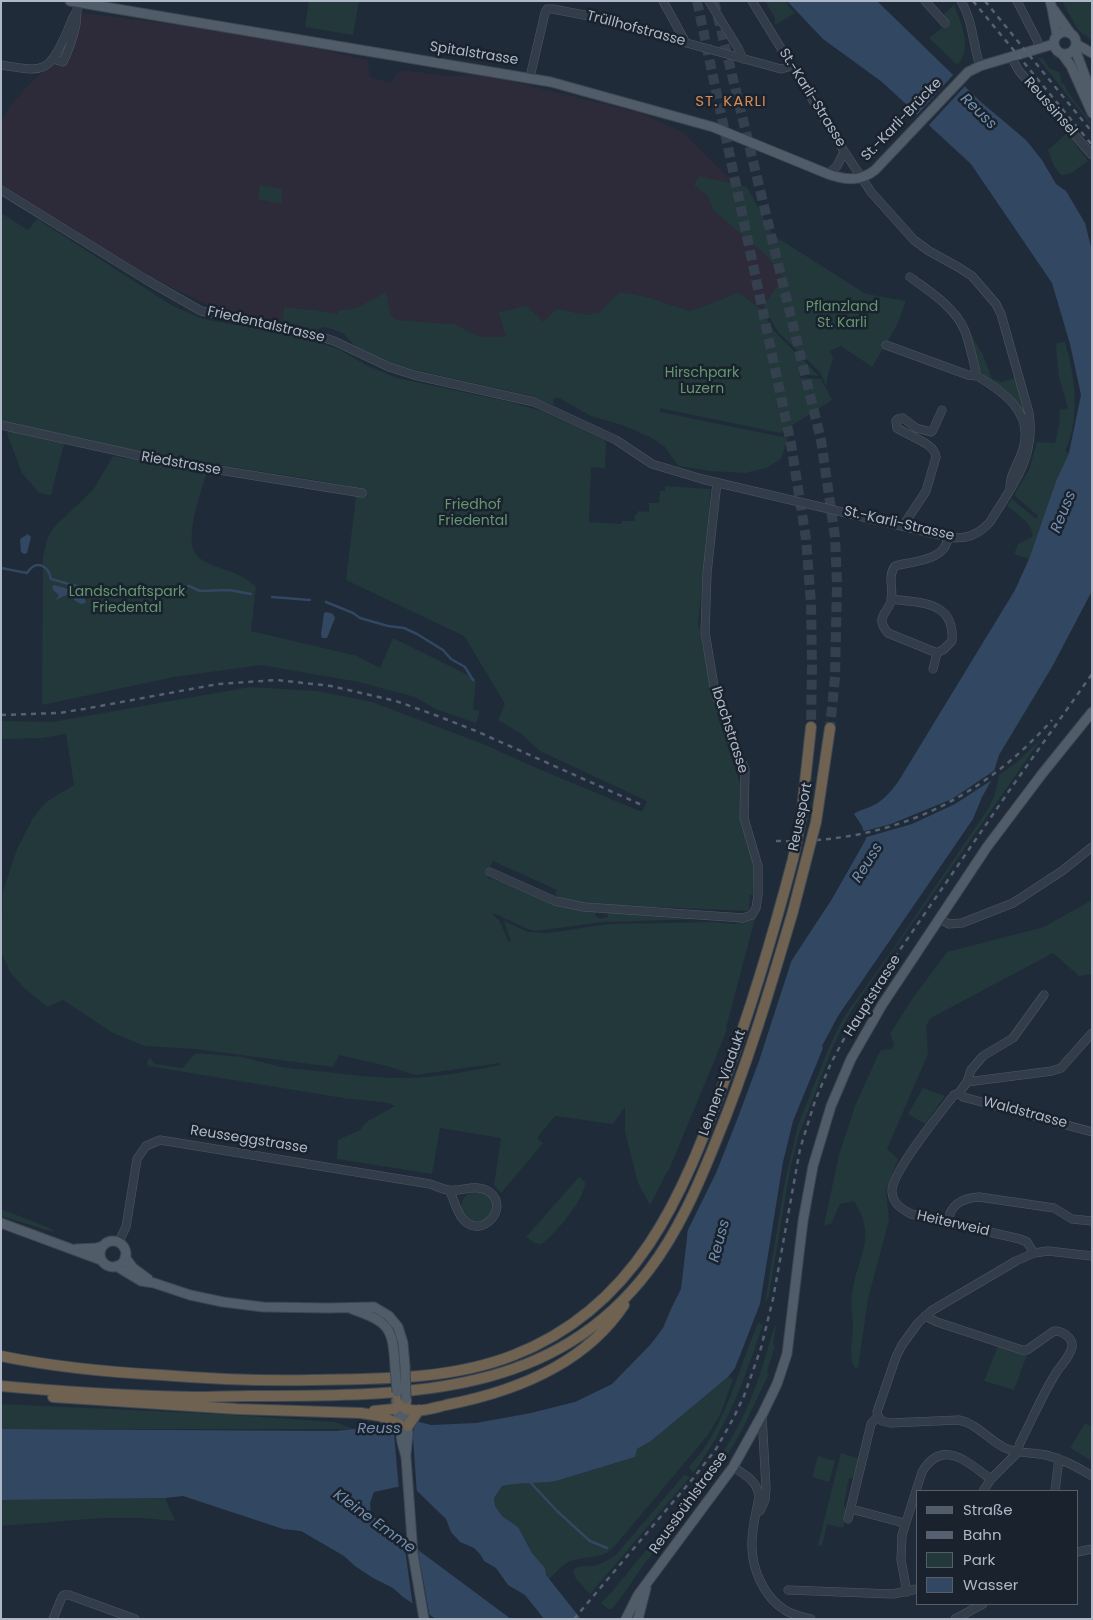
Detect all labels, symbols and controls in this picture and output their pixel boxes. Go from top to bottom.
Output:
street label: Trüllhofstrasse [585,8,687,50]
street label: Spitalstrasse [428,39,520,69]
street label: St.-Karli-Strasse [775,46,849,150]
street label: Reussinsel [1020,74,1080,140]
street label: St.-Karli-Brücke [858,75,946,165]
water label: Reuss [956,90,1000,134]
district label: ST. KARLI [694,93,768,111]
park label: Pflanzland St. Karli [806,299,878,332]
street label: Friedentalstrasse [206,303,326,347]
park label: Hirschpark Luzern [665,365,739,398]
street label: Riedstrasse [140,449,222,479]
water label: Reuss [1047,488,1081,536]
park label: Friedhof Friedental [438,497,508,530]
street label: St.-Karli-Strasse [842,503,956,545]
park label: Landschaftspark Friedental [69,584,185,616]
street label: Ibachstrasse [707,685,751,775]
street label: Reussport [786,781,816,853]
water label: Reuss [849,840,887,886]
street label: Hauptstrasse [841,952,905,1040]
street label: Lehnen-Viadukt [696,1028,750,1138]
street label: Waldstrasse [981,1094,1069,1132]
street label: Reusseggstrasse [189,1122,309,1158]
street label: Heiterweid [915,1208,991,1240]
water label: Reuss [706,1218,734,1264]
water label: Reuss [357,1420,401,1438]
street label: Reussbühlstrasse [646,1449,732,1557]
water label: Kleine Emme [330,1486,418,1558]
legend [916,1490,1078,1605]
text: Straße [963,1499,1013,1520]
text: Bahn [963,1524,1002,1545]
text: Park [963,1549,995,1570]
text: Wasser [963,1574,1018,1595]

